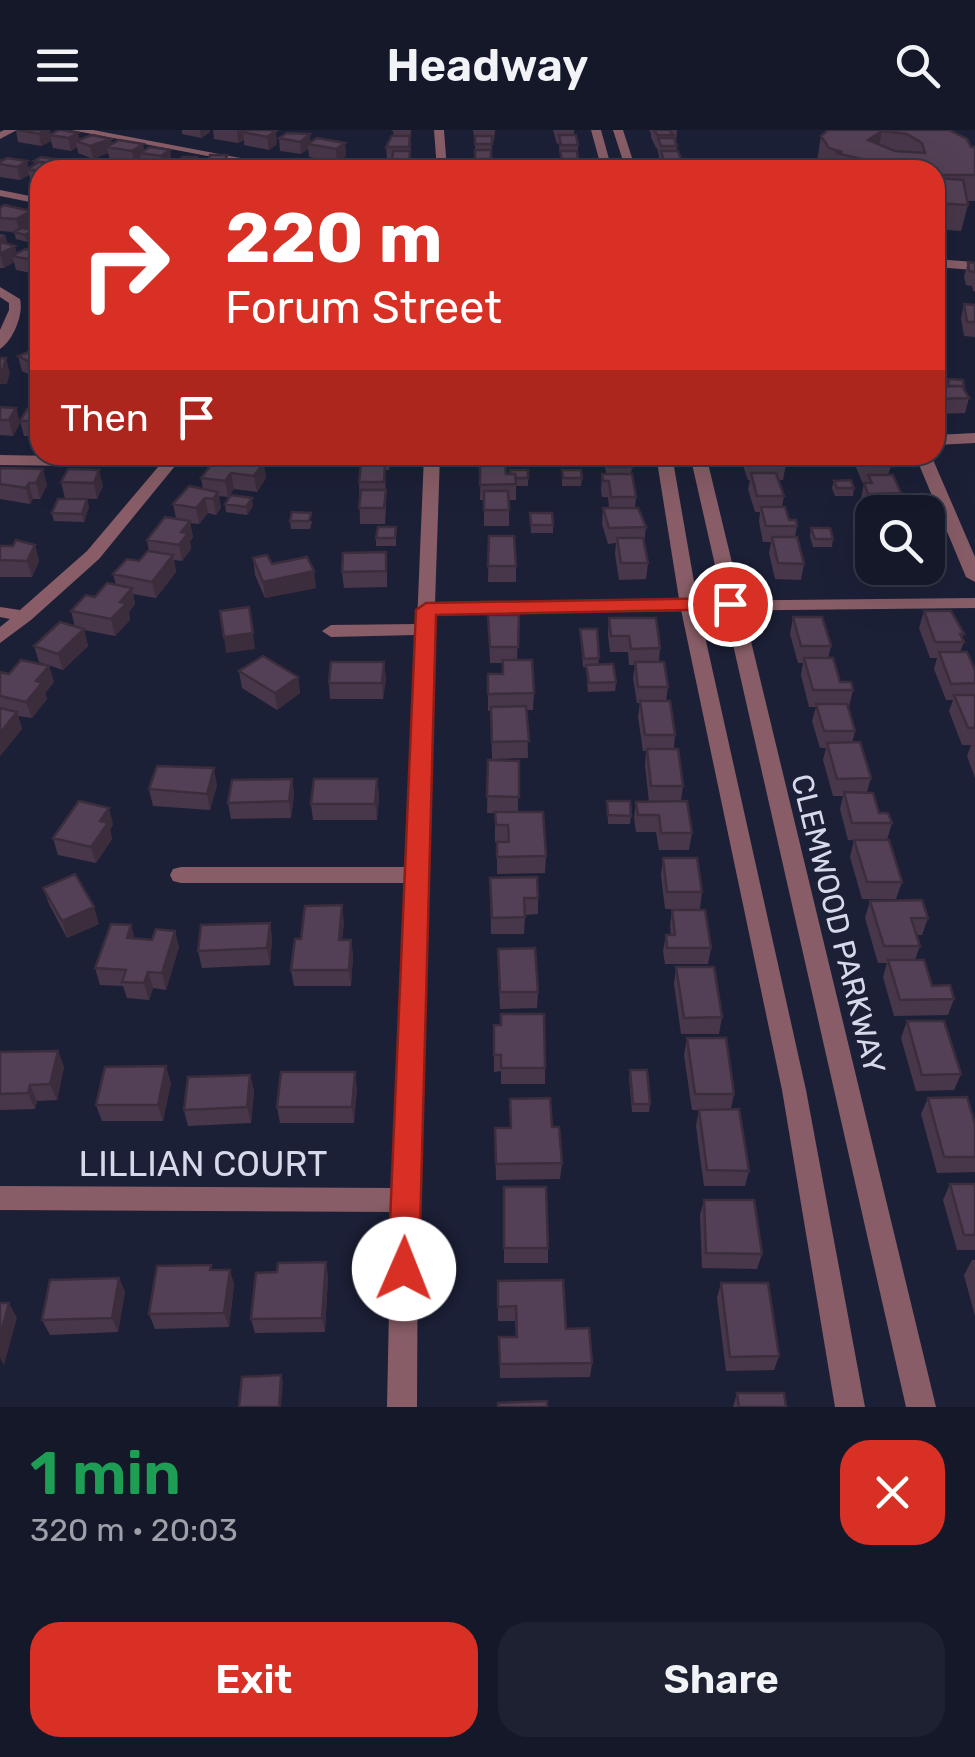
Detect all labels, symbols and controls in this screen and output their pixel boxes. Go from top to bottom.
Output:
icon: menu [30,38,85,93]
icon: search [890,38,945,93]
text: Headway [387,39,588,92]
text: 220 m [225,197,443,280]
icon: right [60,200,190,330]
text: Forum Street [225,281,502,334]
icon: arrive [169,390,224,445]
text: Then [60,395,149,441]
map controls [855,495,945,585]
button: search [855,495,945,585]
pin [688,562,773,647]
icon: arrive [703,577,758,632]
street label: CLEMWOOD PARKWAY [783,770,893,1078]
street label: LILLIAN COURT [78,1143,328,1185]
position arrow [352,1217,456,1321]
text: 1 min [30,1438,181,1509]
button: close [840,1440,945,1545]
text: 320 m · 20:03 [30,1511,238,1549]
button: Exit [30,1622,478,1737]
button: Share [498,1622,945,1737]

